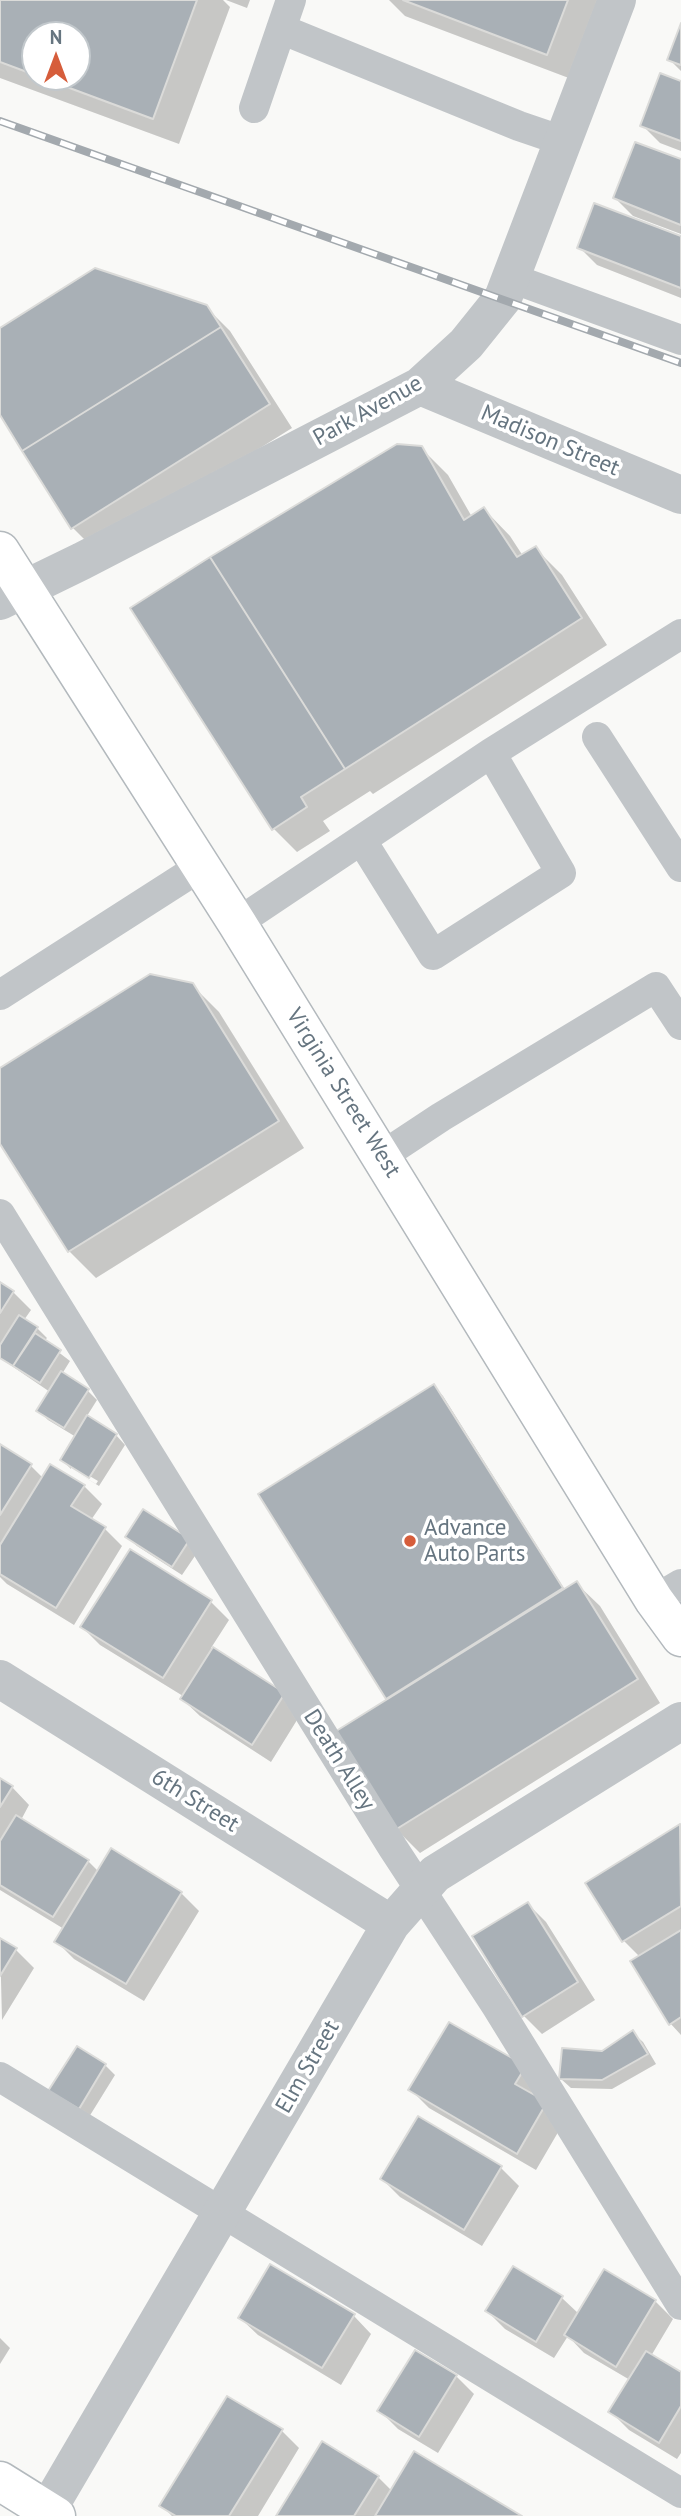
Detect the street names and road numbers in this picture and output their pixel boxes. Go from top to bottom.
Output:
street label: Park Avenue [309,370,427,452]
street label: Madison Street [477,399,623,483]
street label: Virginia Street West [280,1003,406,1183]
street label: Death Alley [297,1705,381,1815]
street label: 6th Street [146,1763,244,1839]
street label: Elm Street [270,2016,346,2118]

